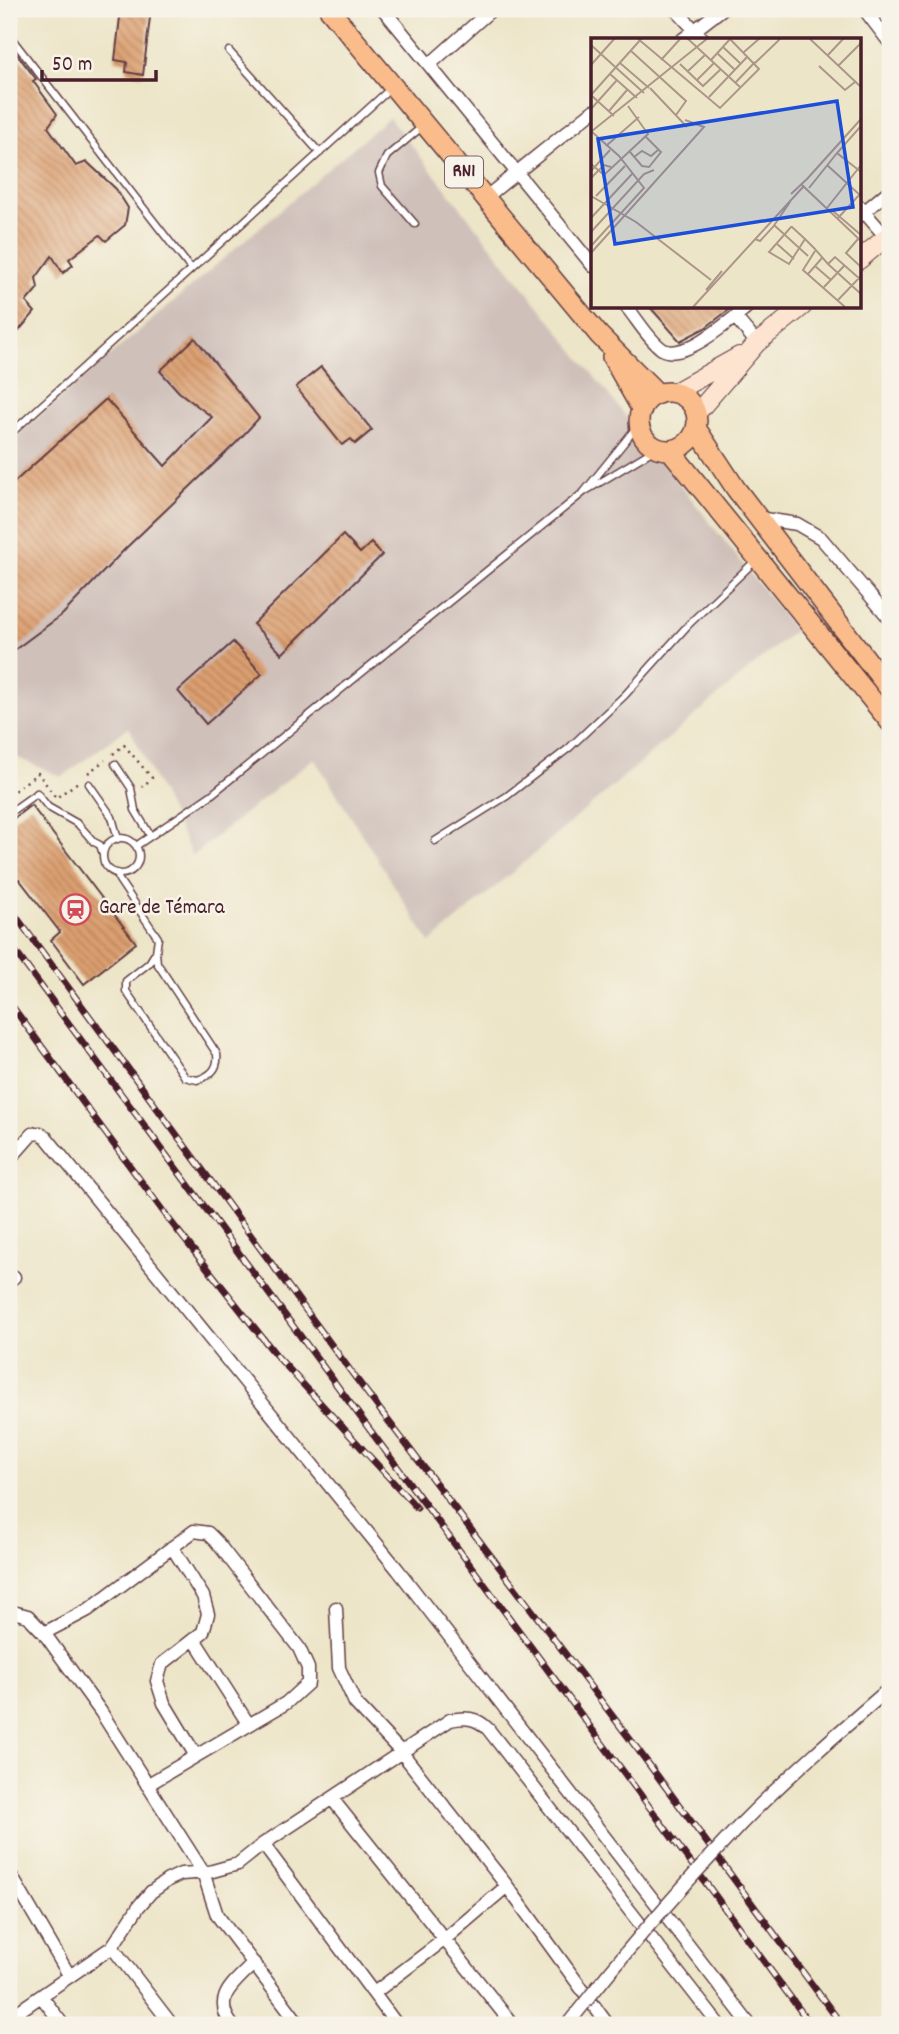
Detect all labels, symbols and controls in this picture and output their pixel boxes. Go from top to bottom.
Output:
scale bar [42,38,156,82]
inset map [591,38,860,308]
text: 50 m [52,51,92,81]
road number: RN1 [445,156,483,188]
station icon: Gare de Témara [59,892,93,926]
place label: Gare de Témara [99,894,226,924]

